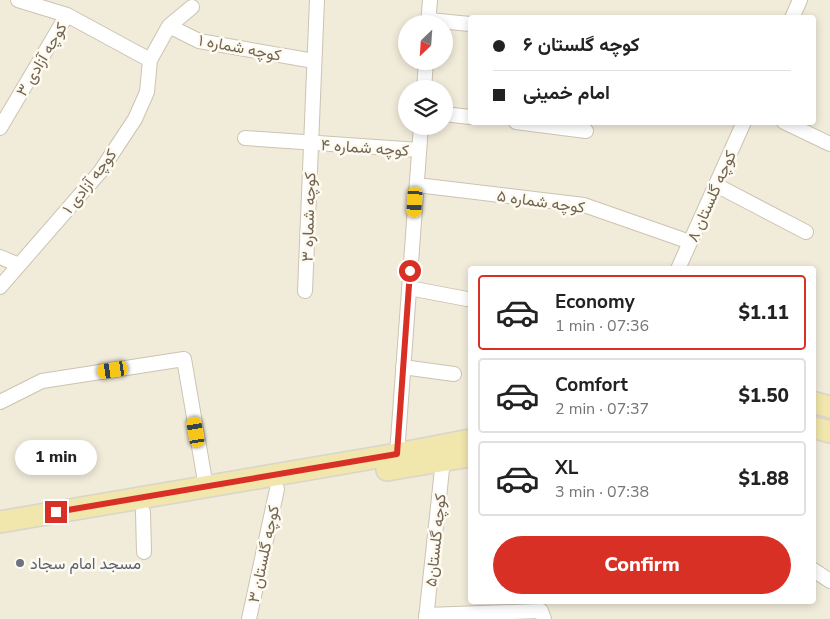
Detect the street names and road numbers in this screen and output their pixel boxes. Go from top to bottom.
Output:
street label: کوچه آزادی ۳ [11,18,73,101]
street label: کوچه شماره ۱ [197,29,283,67]
street label: کوچه شماره ۴ [320,134,410,162]
street label: کوچه آزادی ۱ [57,145,122,219]
street label: کوچه گلستان ۸ [682,147,742,246]
street label: کوچه شماره ۳ [296,172,322,262]
street label: کوچه شماره ۵ [495,185,586,219]
street label: کوچه گلستان۵ [420,492,452,588]
street label: کوچه گلستان ۳ [243,504,285,605]

